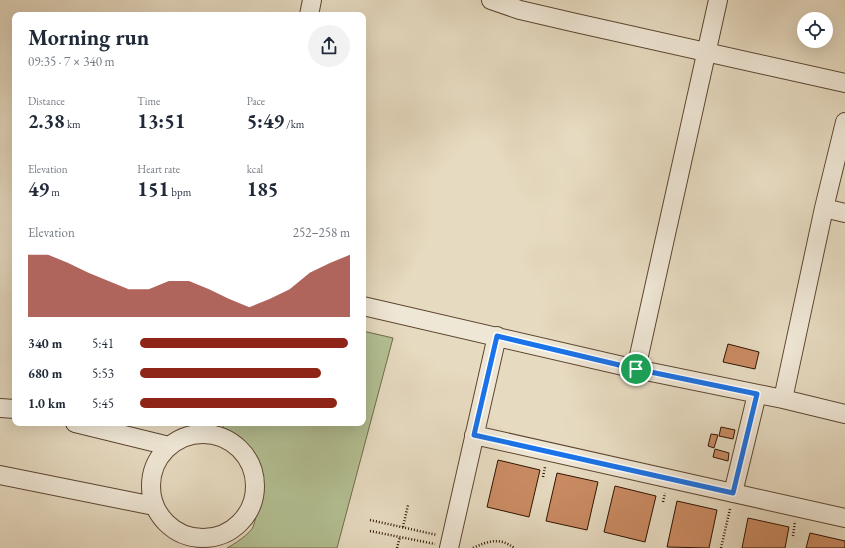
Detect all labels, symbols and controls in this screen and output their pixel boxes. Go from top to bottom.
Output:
map controls [797,12,833,48]
button: locate [797,12,833,48]
text: Morning run [28,23,149,52]
button: share [308,25,350,67]
text: 09:35 · 7 × 340 m [28,53,115,70]
text: Distance [28,94,65,108]
text: Time [137,94,160,108]
text: Pace [247,94,265,108]
text: 2.38 [28,108,65,134]
text: 13:51 [137,108,185,134]
text: 5:49 [247,108,284,134]
text: km [65,117,81,131]
text: /km [284,117,304,131]
text: Elevation [28,162,68,176]
text: Heart rate [137,162,180,176]
text: kcal [247,162,263,176]
text: 49 [28,176,49,202]
text: 151 [137,176,169,202]
text: 185 [247,176,278,202]
text: m [49,185,60,199]
text: bpm [169,185,191,199]
text: Elevation [28,224,75,241]
text: 252–258 m [293,224,350,241]
text: 340 m [28,335,62,352]
text: 5:41 [92,335,114,352]
pin [619,352,653,386]
icon: arrive [625,358,647,380]
text: 680 m [28,365,62,382]
text: 5:53 [92,365,114,382]
text: 1.0 km [28,395,66,412]
text: 5:45 [92,395,114,412]

